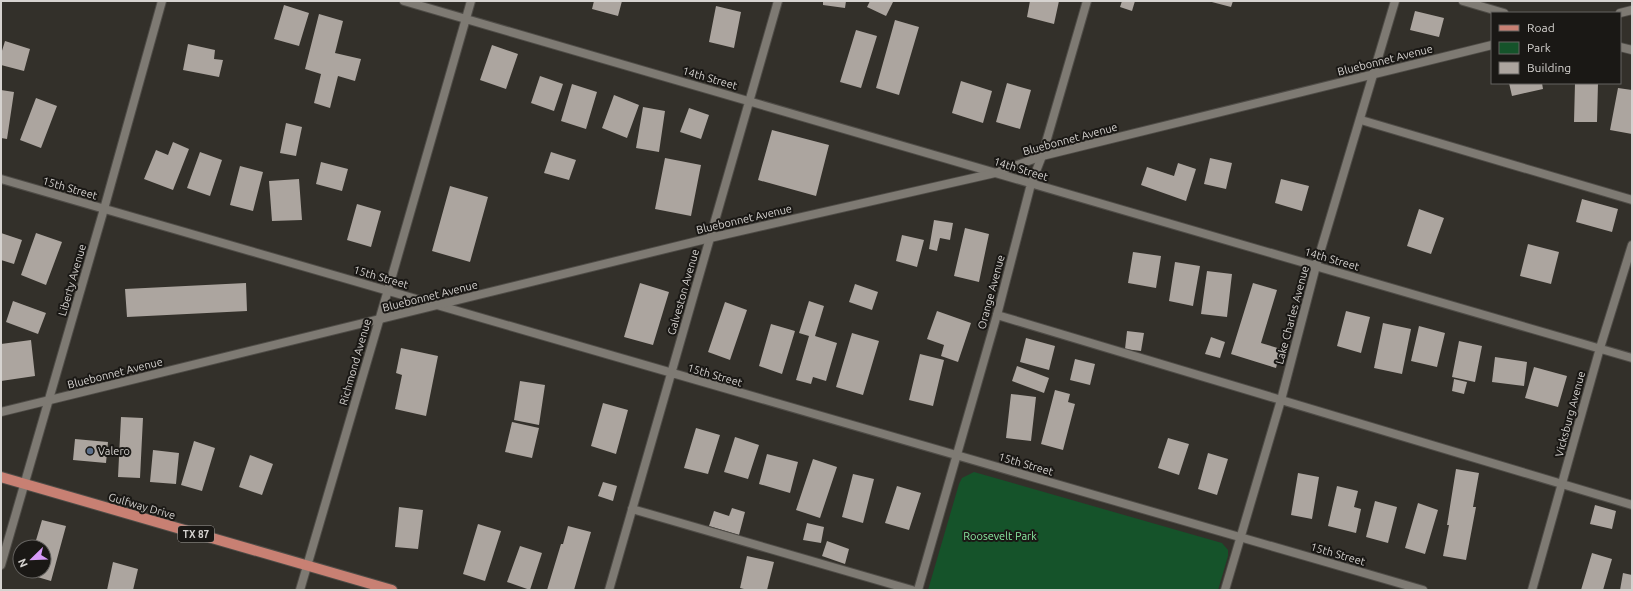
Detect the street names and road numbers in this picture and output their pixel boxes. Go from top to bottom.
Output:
street label: Bluebonnet Avenue [1336,42,1434,78]
street label: 14th Street [681,64,739,92]
street label: Bluebonnet Avenue [1021,121,1119,157]
street label: 14th Street [992,155,1050,183]
street label: 15th Street [41,174,99,202]
street label: Bluebonnet Avenue [695,202,793,236]
street label: Liberty Avenue [56,243,88,317]
street label: 14th Street [1303,245,1361,273]
street label: Galveston Avenue [665,248,701,336]
street label: Orange Avenue [975,253,1007,331]
street label: 15th Street [352,263,410,291]
street label: Lake Charles Avenue [1273,264,1311,366]
street label: Bluebonnet Avenue [381,278,479,314]
street label: Richmond Avenue [337,317,373,407]
street label: Bluebonnet Avenue [66,355,164,391]
street label: 15th Street [686,361,744,389]
street label: Vicksburg Avenue [1553,370,1587,458]
street label: 15th Street [997,450,1055,478]
street label: Gulfway Drive [107,491,177,521]
road number: TX 87 [178,526,214,542]
street label: 15th Street [1309,540,1367,568]

